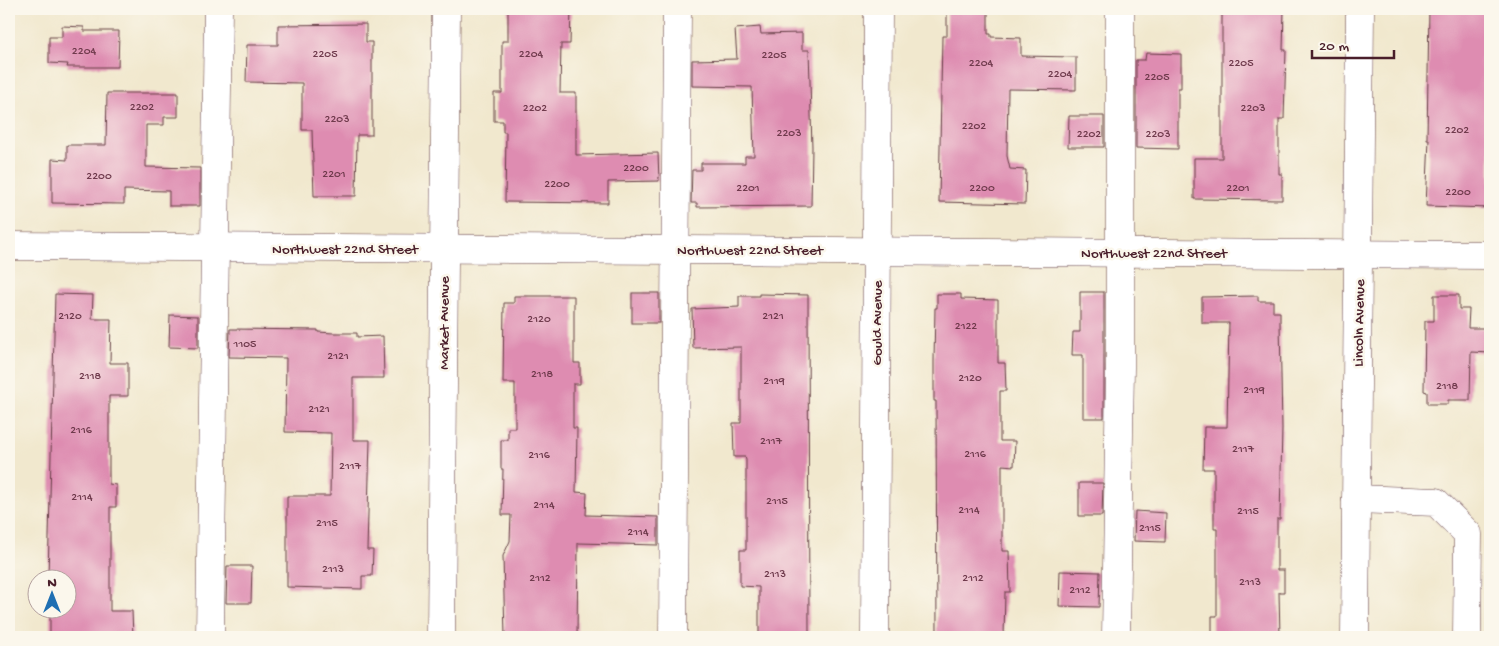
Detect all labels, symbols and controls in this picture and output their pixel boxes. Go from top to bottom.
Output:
scale bar [1312,28,1394,60]
text: 20 m [1319,38,1349,56]
house number: 2204 [72,45,96,59]
house number: 2205 [313,48,337,62]
house number: 2204 [519,48,543,62]
house number: 2205 [762,49,786,63]
house number: 2204 [969,57,993,71]
house number: 2205 [1229,57,1253,71]
house number: 2204 [1048,68,1072,82]
house number: 2205 [1145,71,1169,85]
house number: 2202 [130,101,154,115]
house number: 2202 [523,102,547,116]
house number: 2203 [1241,102,1265,116]
house number: 2203 [325,113,349,127]
house number: 2202 [962,120,986,134]
house number: 2202 [1445,124,1469,138]
house number: 2203 [777,127,801,141]
house number: 2202 [1077,128,1101,142]
house number: 2203 [1146,128,1170,142]
house number: 2200 [623,162,649,176]
house number: 2201 [322,168,346,182]
house number: 2200 [86,170,112,184]
house number: 2200 [544,178,570,192]
house number: 2201 [736,182,760,196]
house number: 2200 [969,182,995,196]
house number: 2201 [1226,182,1250,196]
house number: 2200 [1445,186,1471,200]
street label: Northwest 22nd Street [272,241,420,259]
street label: Northwest 22nd Street [677,242,825,260]
street label: Northwest 22nd Street [1081,245,1229,263]
street label: Market Avenue [436,276,454,370]
street label: Lincoln Avenue [1350,279,1370,367]
street label: Gould Avenue [869,280,887,366]
house number: 2120 [58,310,82,324]
house number: 2121 [762,310,784,324]
house number: 2120 [527,313,551,327]
house number: 2122 [955,320,977,334]
house number: 1105 [233,338,256,352]
house number: 2121 [327,350,349,364]
house number: 2118 [531,368,553,382]
house number: 2118 [79,370,101,384]
house number: 2120 [958,372,982,386]
house number: 2119 [763,375,785,389]
house number: 2118 [1436,380,1458,394]
house number: 2119 [1243,384,1265,398]
house number: 2121 [308,403,330,417]
house number: 2116 [70,424,93,438]
house number: 2117 [760,435,783,449]
house number: 2117 [1232,443,1255,457]
house number: 2116 [964,448,987,462]
house number: 2116 [528,449,551,463]
house number: 2117 [339,460,362,474]
house number: 2114 [71,491,93,505]
house number: 2115 [766,495,788,509]
house number: 2114 [533,499,555,513]
house number: 2114 [958,504,980,518]
house number: 2115 [1237,505,1259,519]
house number: 2115 [316,517,338,531]
house number: 2115 [1139,522,1161,536]
house number: 2114 [627,526,649,540]
house number: 2113 [322,563,344,577]
north arrow [28,568,78,618]
house number: 2113 [764,568,786,582]
house number: 2112 [529,572,551,586]
house number: 2112 [962,572,984,586]
text: N [47,575,57,592]
house number: 2113 [1239,576,1261,590]
house number: 2112 [1069,584,1091,598]

